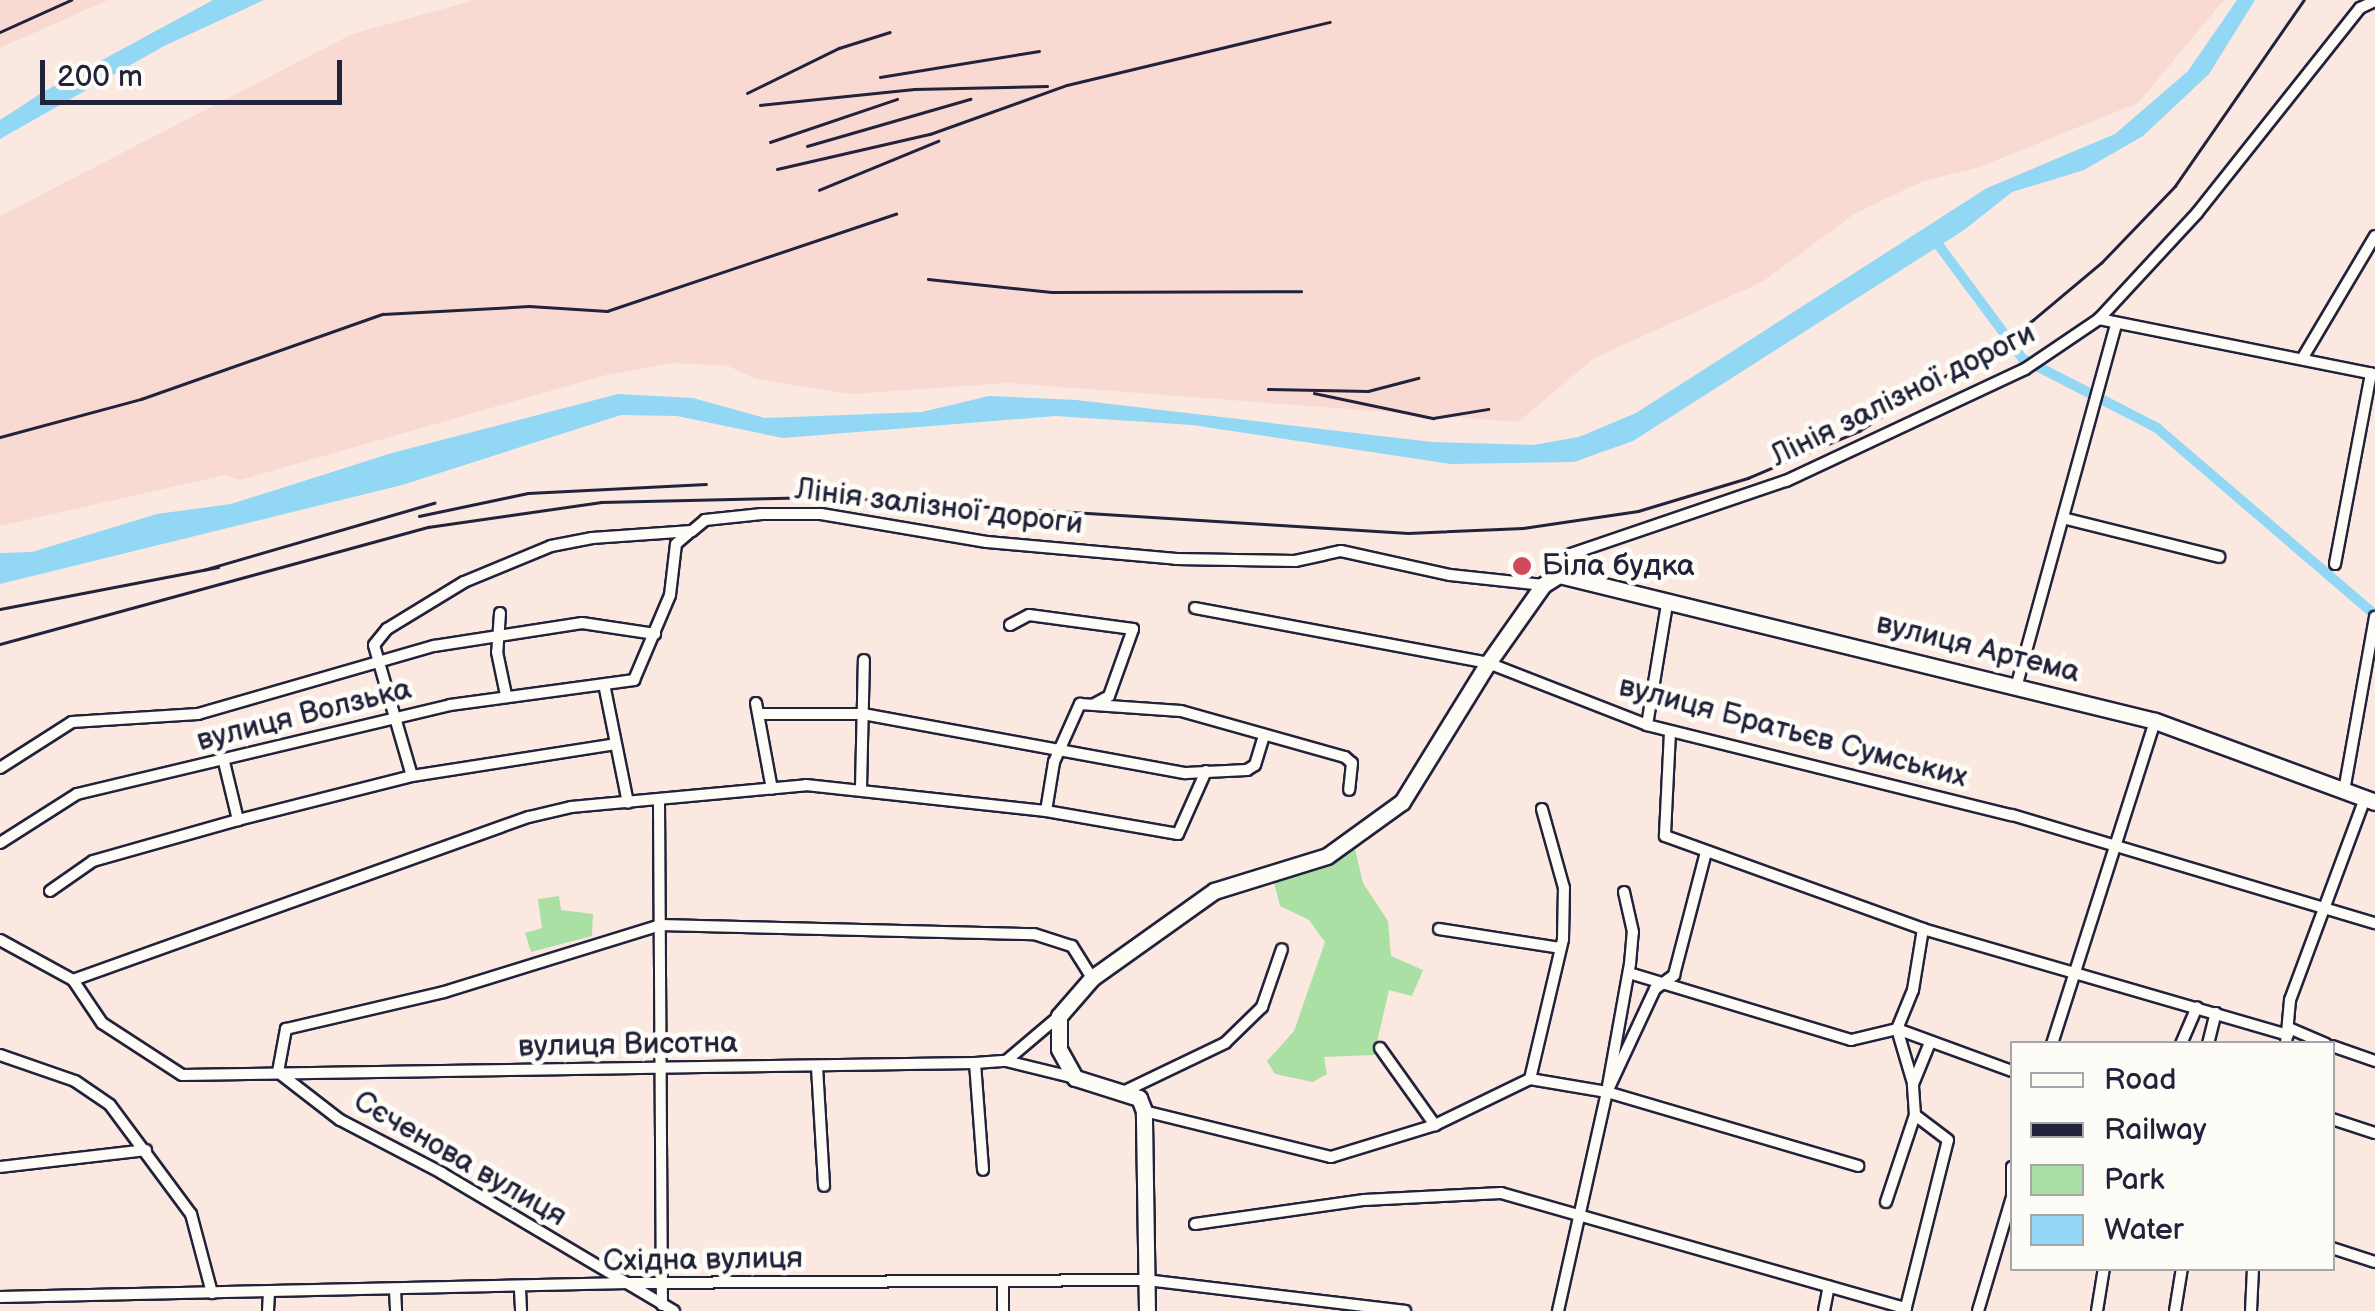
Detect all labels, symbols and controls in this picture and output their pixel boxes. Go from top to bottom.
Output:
scale bar [45,40,348,102]
text: 200 m [57,59,143,95]
street label: Лінія залізної дороги [1765,315,2041,475]
street label: Лінія залізної дороги [793,472,1085,542]
place label: Біла будка [1542,548,1695,584]
marker: Біла будка [1511,555,1533,577]
street label: вулиця Артема [1873,605,2083,691]
street label: вулиця Братьєв Сумських [1615,668,1971,796]
street label: вулиця Волзька [193,671,415,759]
street label: вулиця Висотна [518,1025,738,1065]
legend [2010,1041,2335,1271]
text: Road [2104,1062,2177,1098]
street label: Сєченова вулиця [347,1083,573,1235]
text: Railway [2104,1112,2206,1148]
text: Park [2104,1162,2164,1198]
text: Water [2104,1212,2184,1248]
street label: Східна вулиця [603,1240,803,1280]

